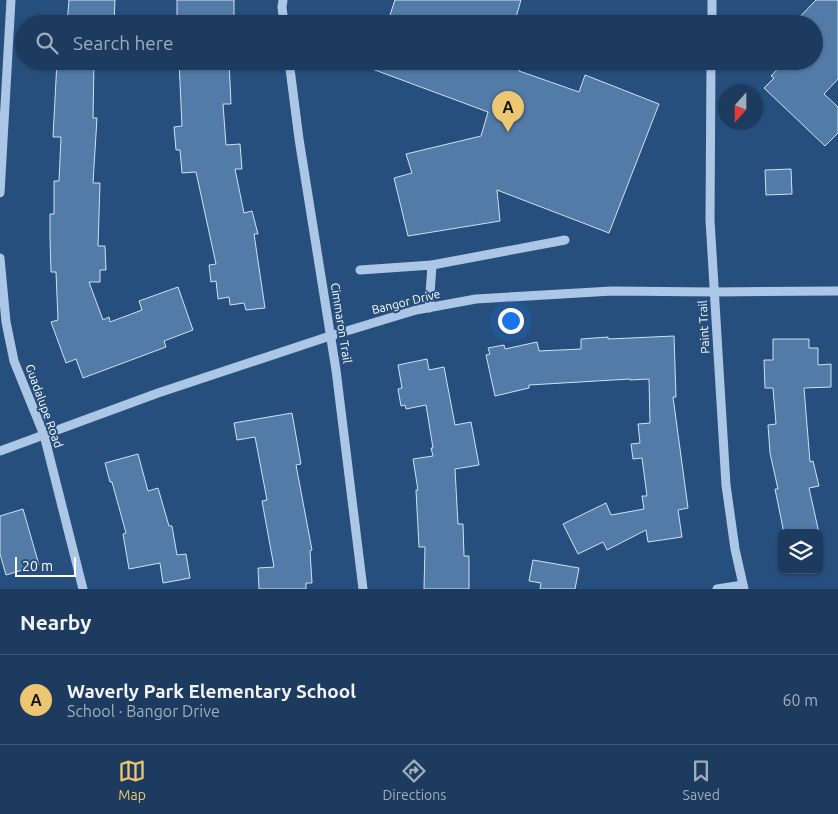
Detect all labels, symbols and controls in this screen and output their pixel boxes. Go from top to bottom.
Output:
search box [15,15,823,70]
icon: search [33,29,61,57]
text: Search here [73,32,173,54]
north arrow [718,85,763,130]
pin: A [492,91,524,132]
street label: Cimmaron Trail [329,282,354,364]
street label: Bangor Drive [370,287,442,316]
street label: Paint Trail [696,300,711,354]
your location [498,308,524,334]
street label: Guadalupe Road [23,362,66,450]
map controls [778,529,823,574]
button: layers [778,529,823,574]
scale bar [15,554,76,577]
text: 20 m [22,558,53,574]
text: Nearby [20,610,91,634]
text: Waverly Park Elementary School [67,680,356,702]
text: A [30,691,42,709]
text: 60 m [782,691,818,709]
text: School · Bangor Drive [67,702,220,720]
tab: Map [118,757,146,803]
tab: Directions [382,757,446,803]
tab: Saved [683,757,720,803]

